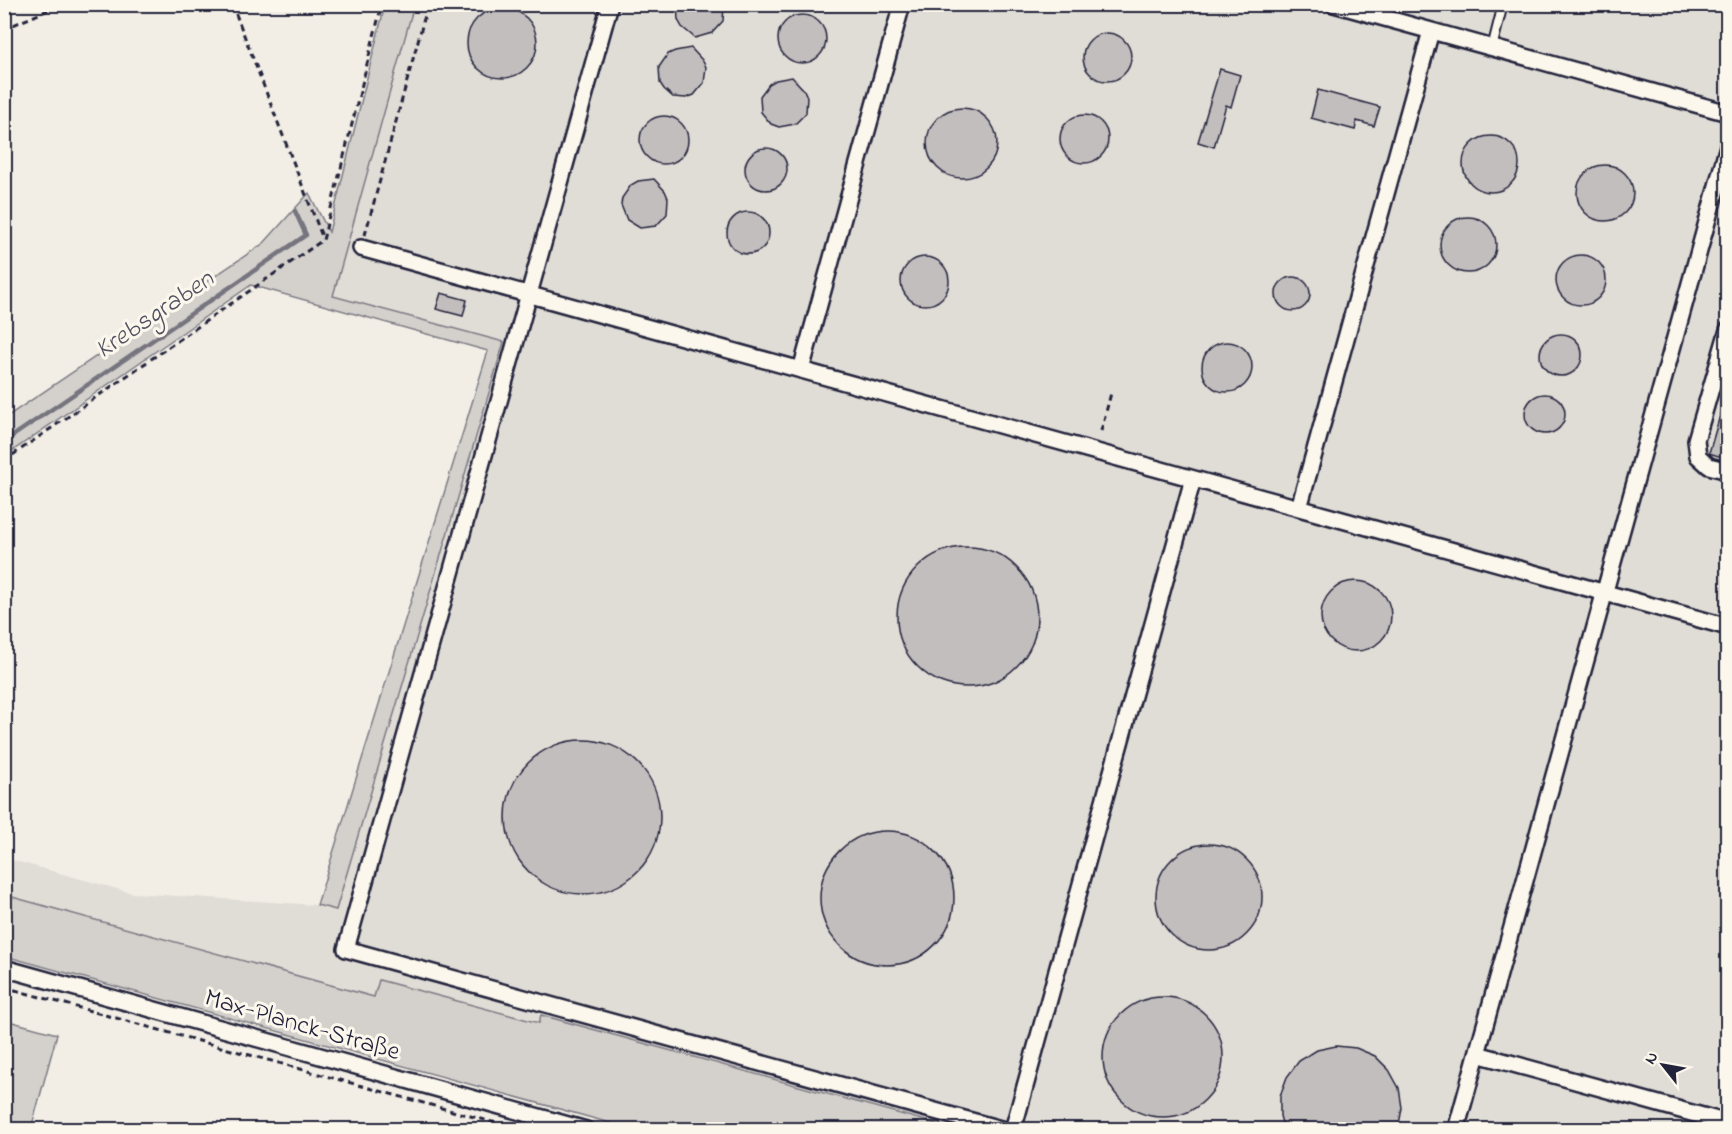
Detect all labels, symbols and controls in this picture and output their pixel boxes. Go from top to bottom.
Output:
water label: Krebsgraben [88,260,224,370]
street label: Max-Planck-Straße [200,980,404,1072]
north arrow [1633,1035,1693,1095]
text: N [1639,1047,1665,1069]

